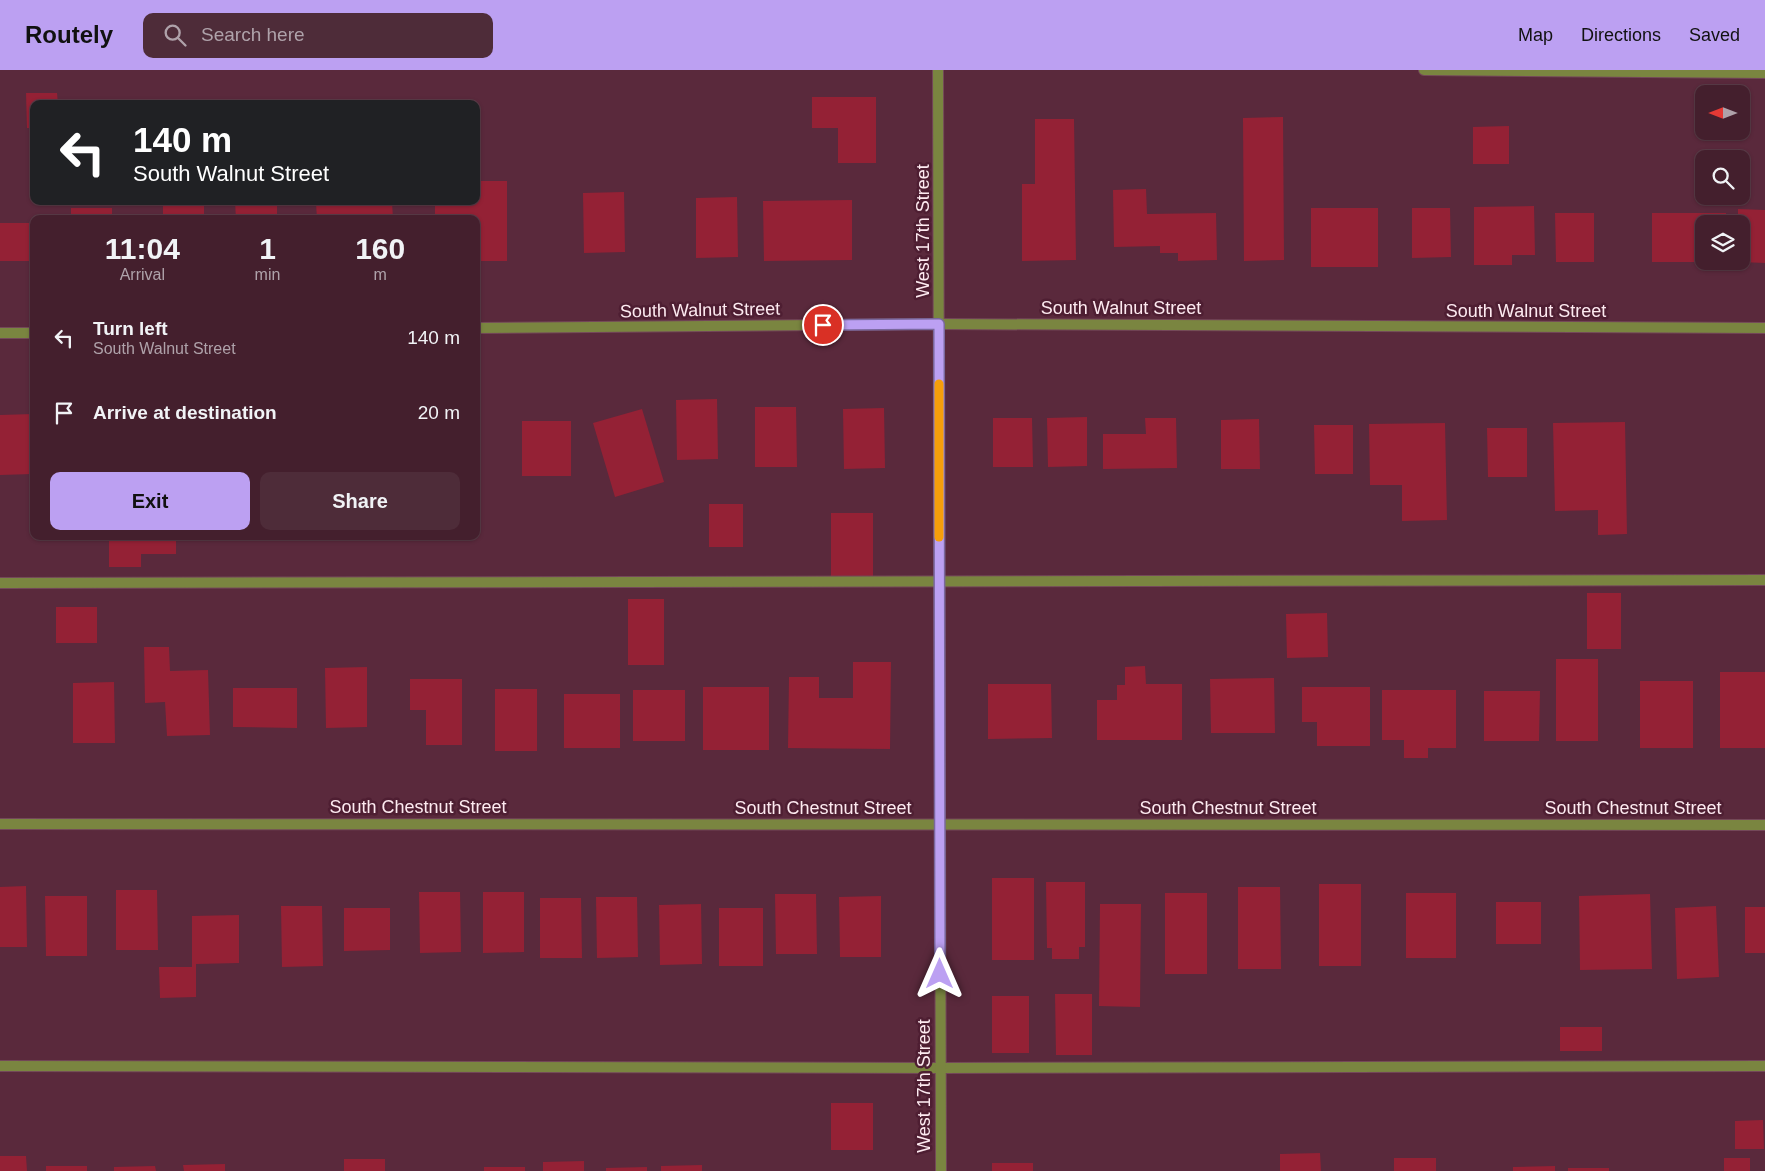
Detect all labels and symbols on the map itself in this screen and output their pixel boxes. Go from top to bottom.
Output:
north arrow [1695,85,1750,140]
street label: West 17th Street [913,164,933,298]
street label: South Walnut Street [1041,298,1201,318]
street label: South Walnut Street [620,299,780,321]
street label: South Walnut Street [1446,301,1606,321]
pin [802,304,844,346]
street label: South Chestnut Street [329,797,507,817]
street label: South Chestnut Street [734,798,912,818]
street label: South Chestnut Street [1139,798,1317,818]
street label: South Chestnut Street [1544,798,1722,818]
position arrow [913,947,965,999]
street label: West 17th Street [914,1019,934,1153]

